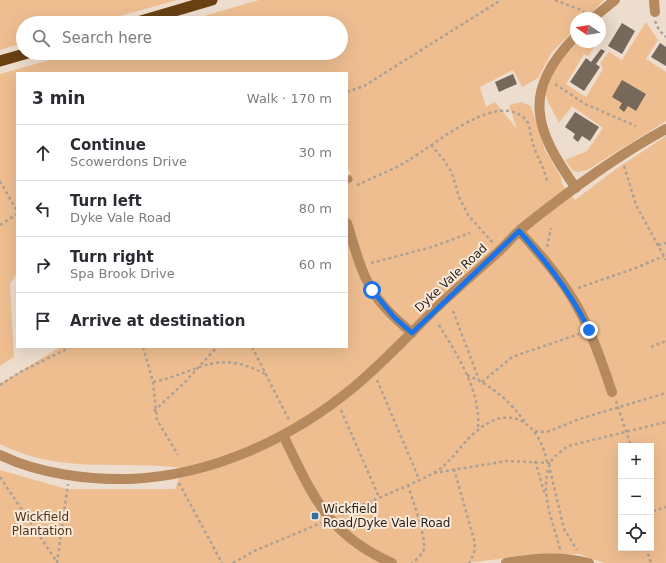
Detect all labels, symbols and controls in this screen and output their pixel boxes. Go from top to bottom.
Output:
north arrow [570,12,606,48]
search box [16,16,348,60]
icon: search [30,27,52,49]
text: Search here [62,29,152,47]
text: 3 min [32,88,85,108]
text: Walk · 170 m [247,91,332,106]
text: Continue [70,136,146,154]
icon: ahead [32,142,54,164]
text: 30 m [299,145,332,160]
text: Scowerdons Drive [70,154,187,169]
text: Turn left [70,192,142,210]
icon: left [32,198,54,220]
text: 80 m [299,201,332,216]
text: Dyke Vale Road [70,210,171,225]
street label: Dyke Vale Road [412,241,490,315]
text: Turn right [70,248,154,266]
icon: right [32,254,54,276]
text: 60 m [299,257,332,272]
text: Spa Brook Drive [70,266,175,281]
route start [363,281,381,299]
icon: arrive [32,310,54,332]
text: Arrive at destination [70,312,245,330]
route end [580,321,598,339]
map controls [618,443,654,551]
button: + [618,443,654,479]
button: − [618,479,654,515]
place label: Wickfield Road/Dyke Vale Road [323,502,451,530]
park label: Wickfield Plantation [12,510,72,538]
marker: Wickfield Road/Dyke Vale Road [310,511,320,521]
button: locate [618,515,654,551]

